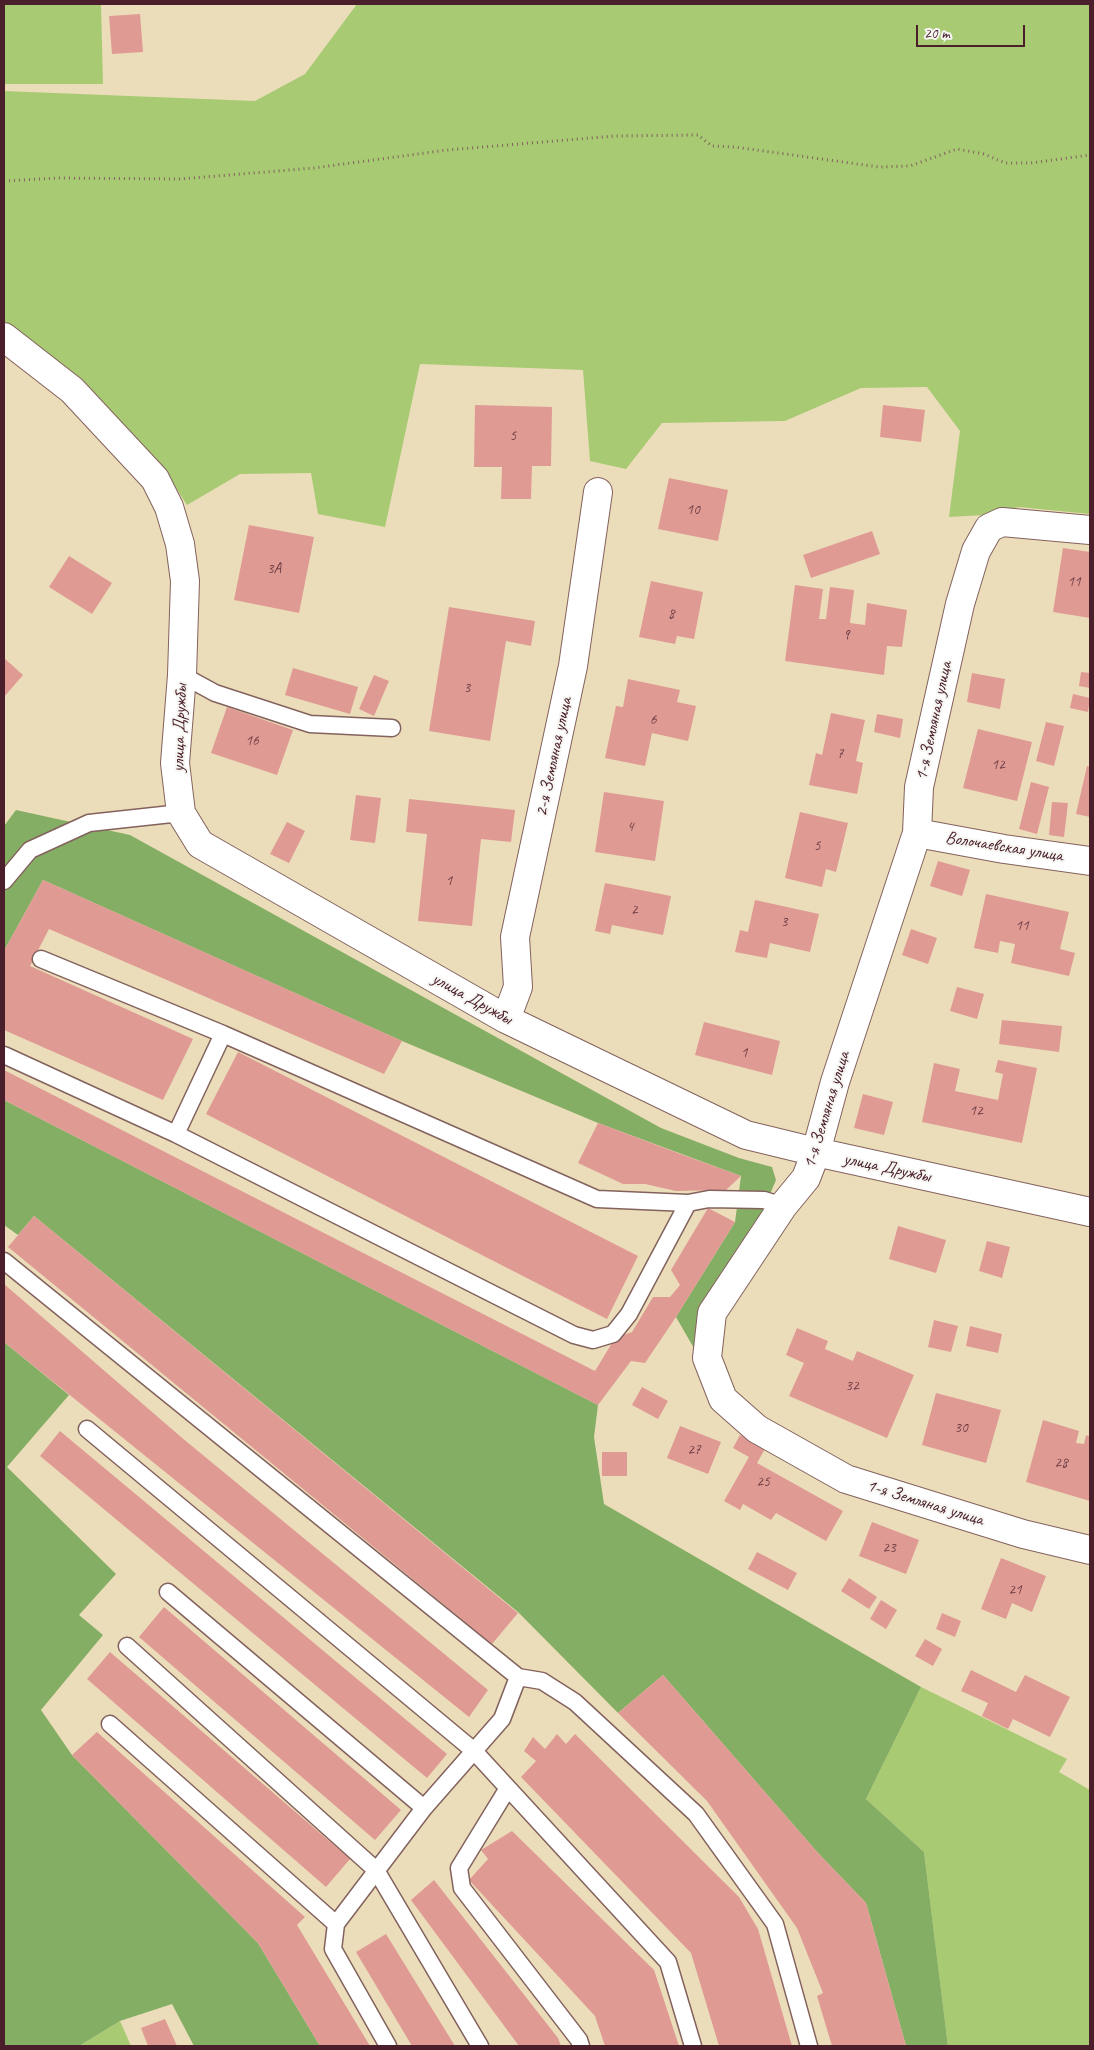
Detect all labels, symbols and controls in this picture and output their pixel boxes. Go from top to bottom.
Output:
scale bar [919,15,1028,47]
text: 20 m [924,24,950,43]
house number: 5 [510,427,516,445]
house number: 10 [686,501,700,519]
house number: 3А [267,560,281,578]
house number: 11 [1067,573,1081,591]
house number: 8 [668,605,674,623]
house number: 9 [843,626,849,644]
street label: 1-я Земляная улица [911,659,957,783]
house number: 3 [464,679,470,697]
street label: улица Дружбы [168,684,192,772]
street label: 2-я Земляная улица [531,695,577,819]
house number: 6 [650,711,656,729]
house number: 16 [245,732,259,750]
house number: 7 [837,745,843,763]
house number: 12 [991,756,1005,774]
house number: 4 [627,818,633,836]
street label: Волочаевская улица [944,827,1064,867]
house number: 5 [814,837,820,855]
house number: 1 [446,872,452,890]
house number: 2 [631,901,637,919]
house number: 3 [781,913,787,931]
house number: 11 [1015,917,1029,935]
street label: улица Дружбы [428,968,516,1030]
house number: 1 [741,1044,747,1062]
street label: 1-я Земляная улица [799,1049,855,1171]
house number: 12 [969,1102,983,1120]
street label: улица Дружбы [842,1148,932,1188]
house number: 32 [845,1377,859,1395]
house number: 30 [954,1419,968,1437]
house number: 27 [687,1441,701,1459]
house number: 28 [1054,1454,1068,1472]
house number: 25 [756,1473,770,1491]
street label: 1-я Земляная улица [864,1475,986,1531]
house number: 23 [882,1539,896,1557]
house number: 21 [1008,1581,1022,1599]

